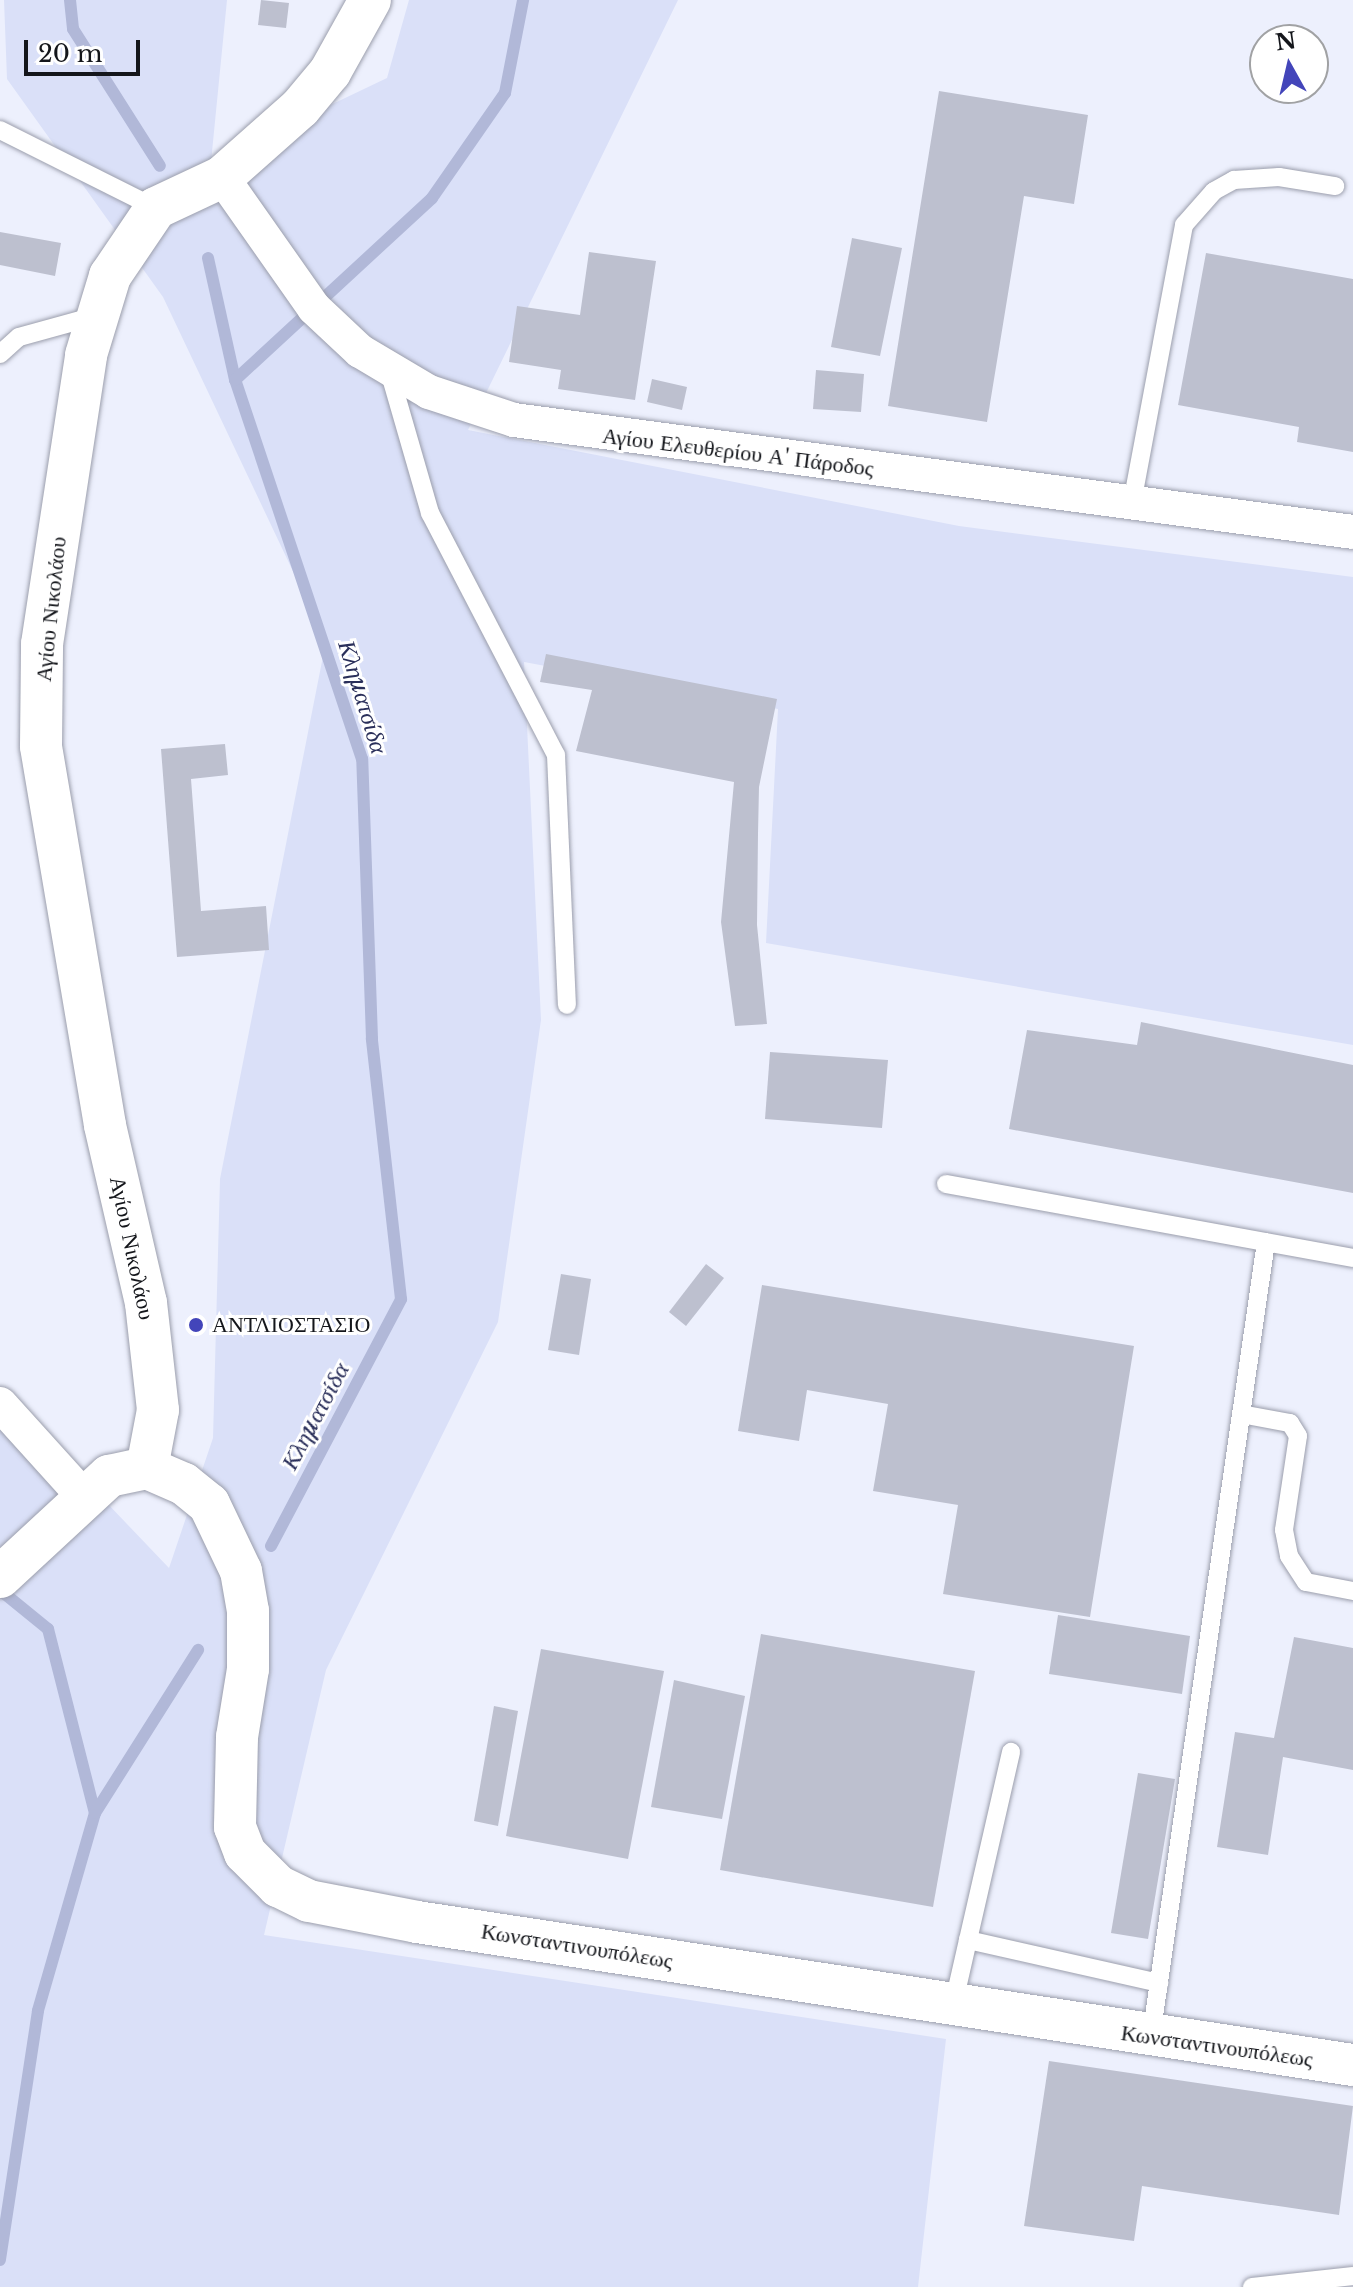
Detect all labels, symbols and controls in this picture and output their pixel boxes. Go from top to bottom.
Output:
scale bar [28,24,144,74]
north arrow [1249,24,1329,104]
text: N [1274,27,1298,57]
text: 20 m [38,39,103,68]
street label: Αγίου Ελευθερίου Α' Πάροδος [601,422,875,482]
street label: Αγίου Νικολάου [30,535,72,683]
water label: Κληματσίδα [332,637,394,757]
street label: Αγίου Νικολάου [104,1174,160,1322]
place label: ΑΝΤΛΙΟΣΤΑΣΙΟ [212,1312,370,1338]
marker: ΑΝΤΛΙΟΣΤΑΣΙΟ [187,1316,205,1334]
water label: Κληματσίδα [275,1358,355,1474]
street label: Κωνσταντινουπόλεως [479,1918,675,1974]
street label: Κωνσταντινουπόλεως [1119,2019,1315,2073]

